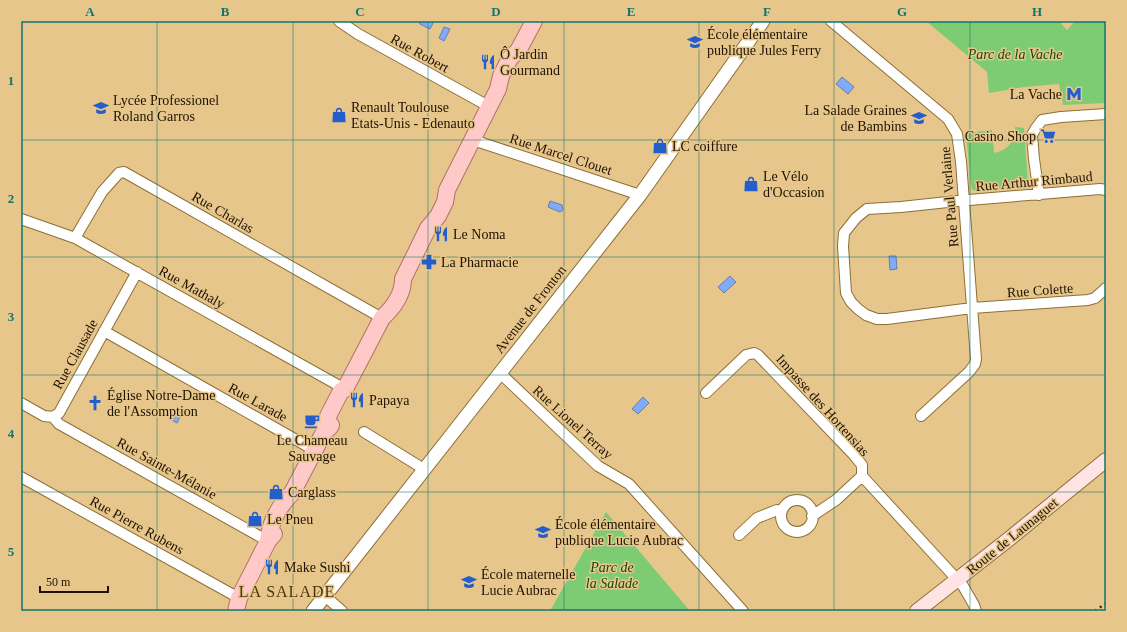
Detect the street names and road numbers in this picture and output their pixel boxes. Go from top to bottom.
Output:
street label: Rue Robert [388,31,452,76]
street label: Rue Marcel Clouet [508,131,614,178]
street label: Rue Paul Verlaine [938,146,961,248]
street label: Rue Arthur Rimbaud [975,169,1093,194]
street label: Rue Charlas [189,189,256,236]
street label: Rue Mathaly [156,263,227,312]
street label: Avenue de Fronton [492,263,569,356]
street label: Rue Colette [1006,281,1074,300]
street label: Rue Clausade [50,317,101,392]
street label: Impasse des Hortensias [773,351,872,459]
street label: Rue Larade [226,380,290,425]
street label: Rue Lionel Terray [530,383,616,462]
street label: Rue Sainte-Mélanie [114,435,219,502]
street label: Rue Pierre Rubens [87,493,186,557]
street label: Route de Launaguet [964,495,1061,578]

